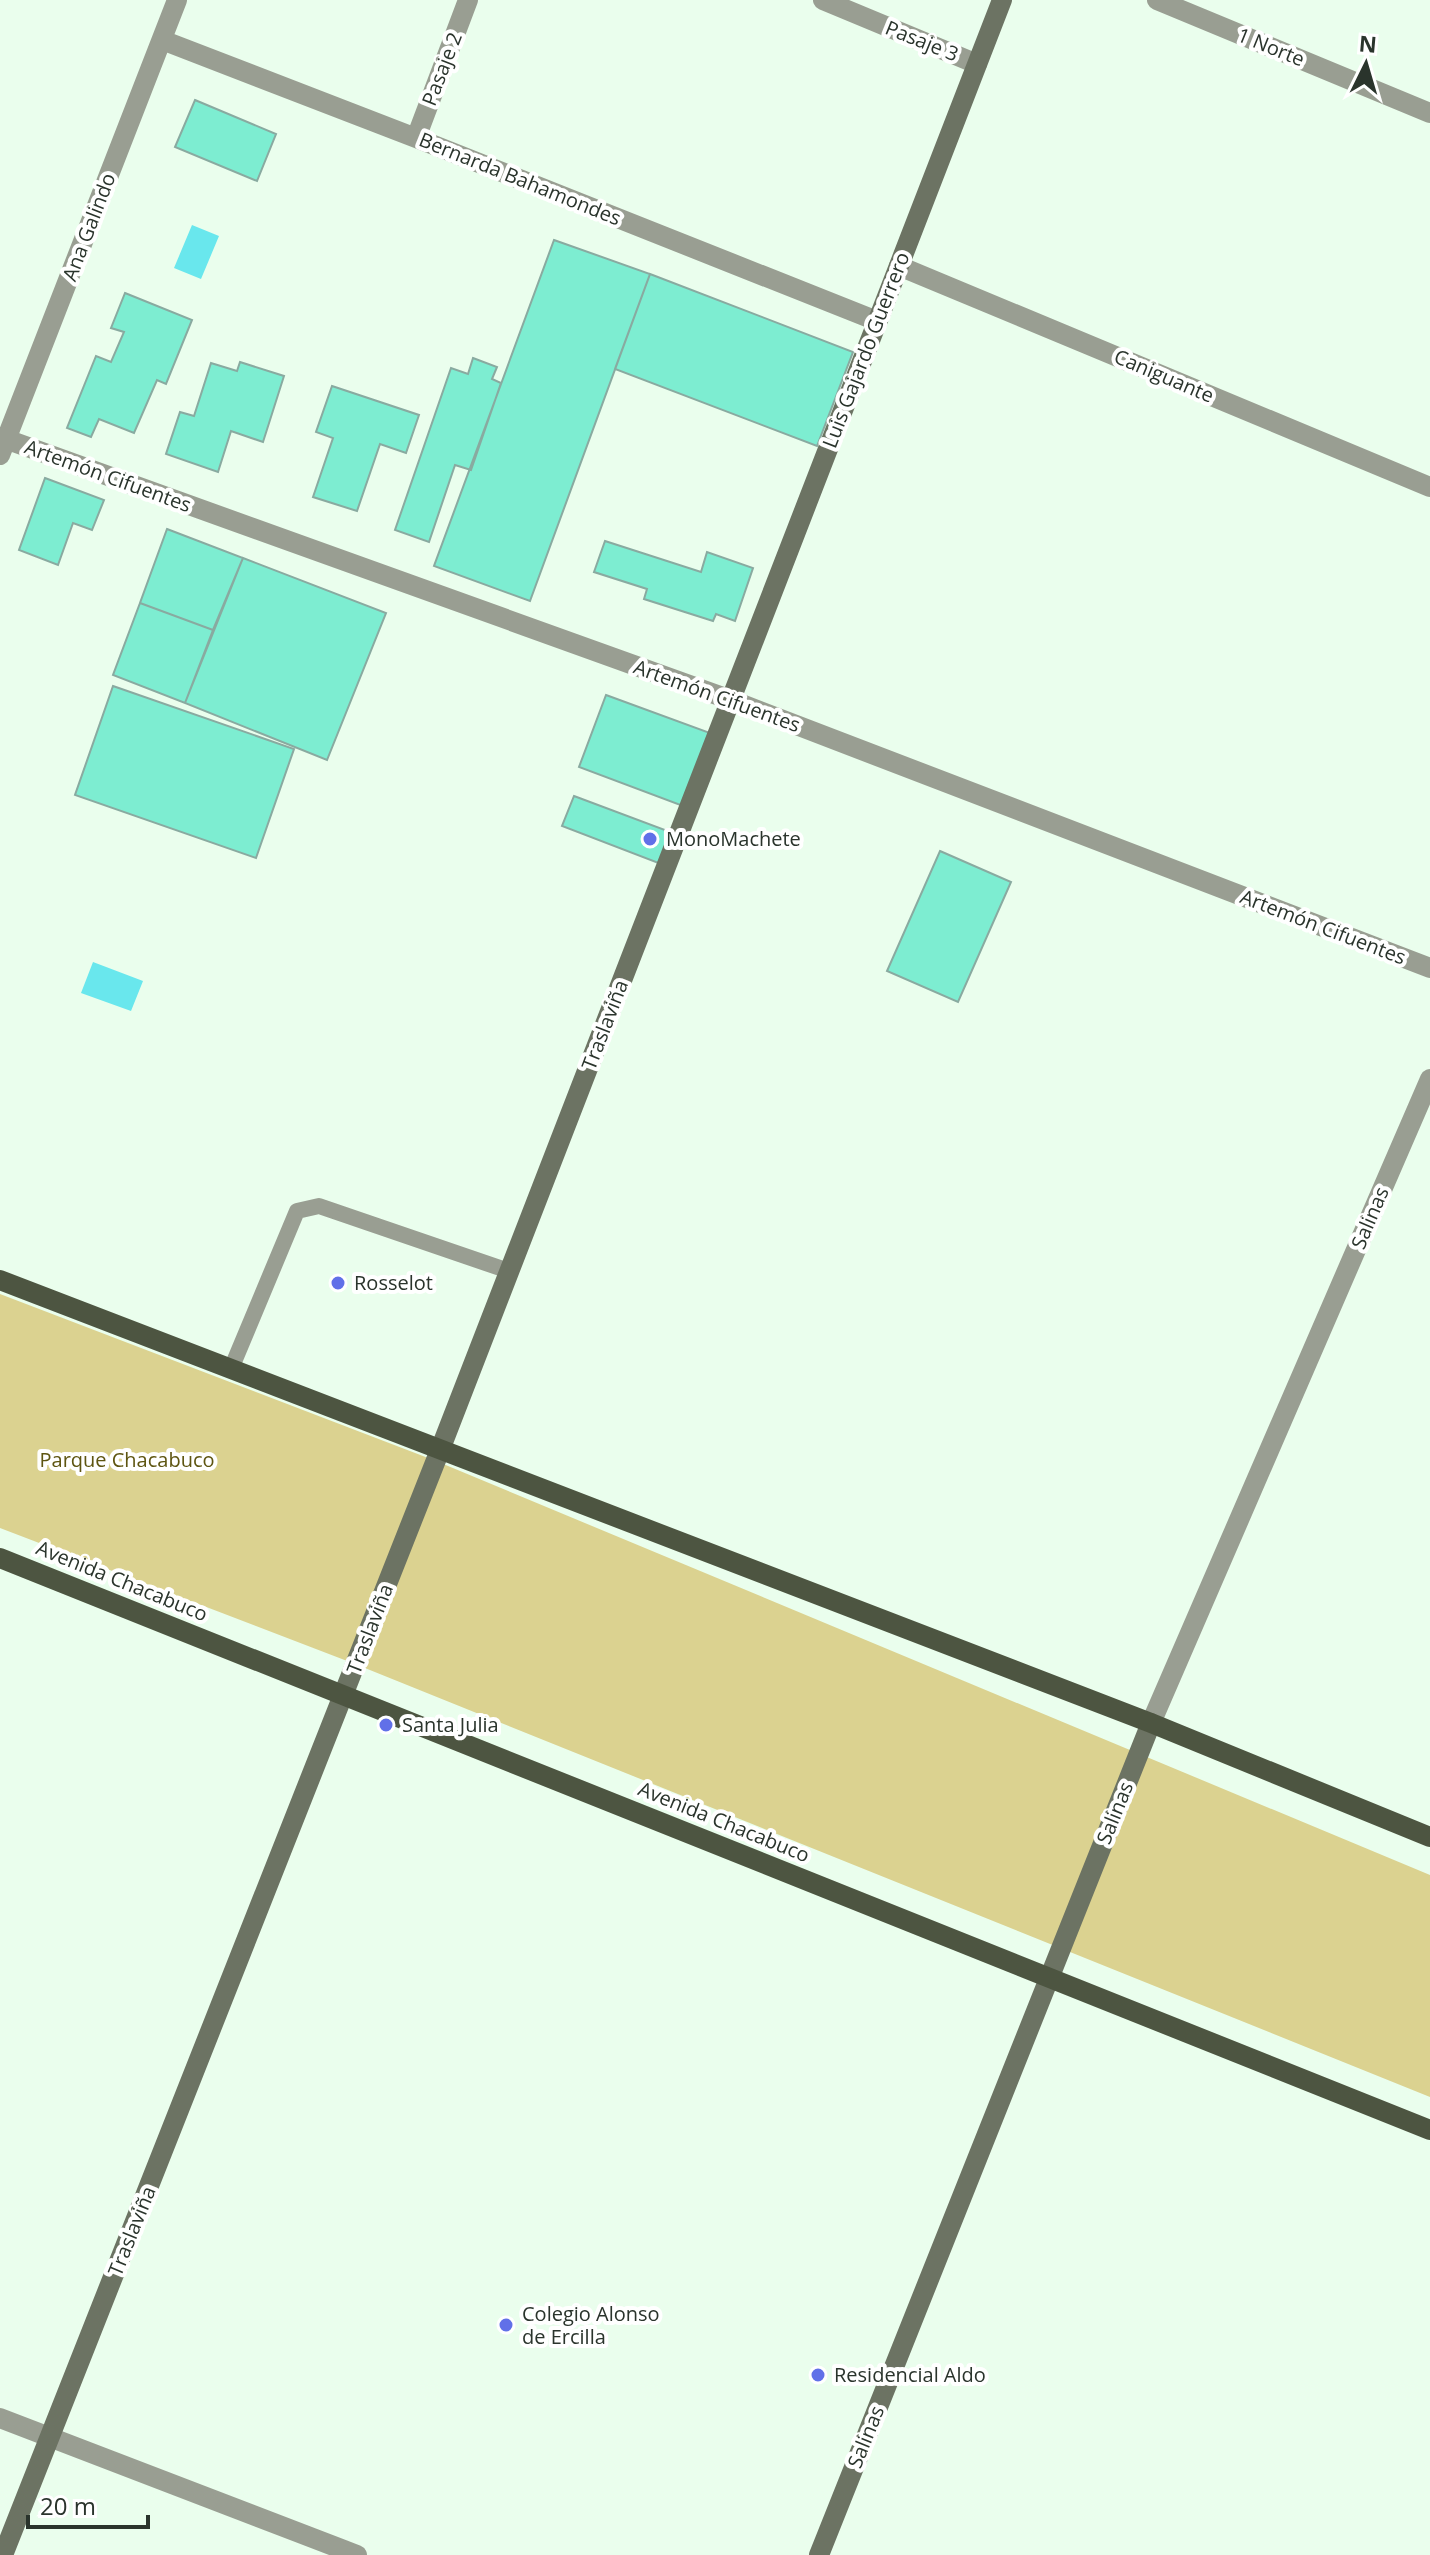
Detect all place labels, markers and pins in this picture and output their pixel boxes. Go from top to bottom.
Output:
place label: MonoMachete [666,825,801,852]
marker: MonoMachete [641,830,659,848]
place label: Rosselot [354,1269,433,1296]
marker: Rosselot [329,1274,347,1292]
place label: Santa Julia [402,1711,499,1738]
marker: Santa Julia [377,1716,395,1734]
place label: Colegio Alonso de Ercilla [522,2300,660,2350]
marker: Colegio Alonso de Ercilla [497,2316,515,2334]
place label: Residencial Aldo [834,2361,986,2388]
marker: Residencial Aldo [809,2366,827,2384]

